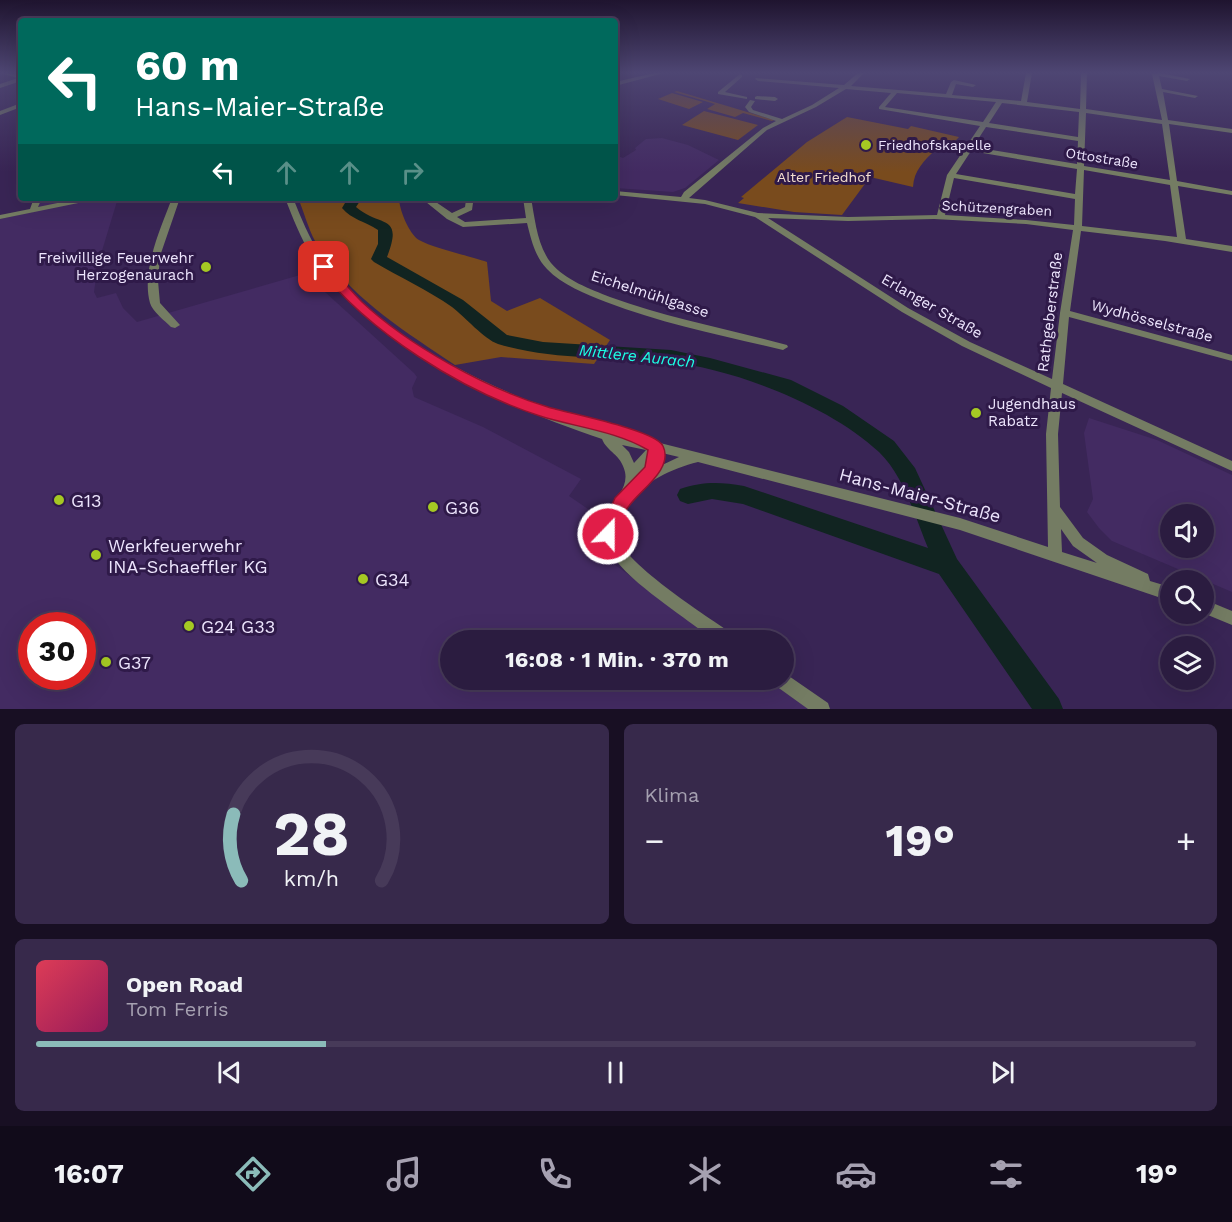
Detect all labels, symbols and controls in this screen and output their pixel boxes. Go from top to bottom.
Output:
text: 60 m [135,41,239,90]
icon: left [36,42,114,120]
text: Hans-Maier-Straße [135,91,385,123]
place label: Friedhofskapelle [878,137,991,153]
marker: Friedhofskapelle [859,138,873,152]
street label: Ottostraße [1065,144,1139,172]
icon: left [207,156,240,189]
icon: ahead [270,156,303,189]
icon: ahead [333,156,366,189]
icon: right [396,156,429,189]
park label: Alter Friedhof [777,169,872,185]
street label: Schützengraben [941,197,1053,219]
pin [298,241,349,292]
place label: Freiwillige Feuerwehr Herzogenaurach [38,249,194,284]
icon: arrive [307,250,340,283]
street label: Rathgeberstraße [1034,251,1066,373]
marker: Freiwillige Feuerwehr Herzogenaurach [199,260,213,274]
street label: Eichelmühlgasse [589,266,711,322]
street label: Erlanger Straße [878,270,986,342]
street label: Wydhösselstraße [1089,296,1215,346]
water label: Mittlere Aurach [578,340,696,372]
place label: Jugendhaus Rabatz [988,395,1076,430]
marker: Jugendhaus Rabatz [969,406,983,420]
street label: Hans-Maier-Straße [837,463,1003,527]
place label: G13 [71,490,102,511]
marker: G13 [52,493,66,507]
place label: G36 [445,497,479,518]
marker: G36 [426,500,440,514]
position arrow [576,502,640,566]
map controls [1160,504,1214,690]
button: sound [1160,504,1214,558]
place label: Werkfeuerwehr INA-Schaeffler KG [108,535,267,577]
marker: Werkfeuerwehr INA-Schaeffler KG [89,548,103,562]
place label: G34 [375,569,410,590]
button: search [1160,570,1214,624]
marker: G34 [356,572,370,586]
speed limit sign: 30 [18,612,96,690]
place label: G24 G33 [201,616,275,637]
marker: G24 G33 [182,619,196,633]
button: layers [1160,636,1214,690]
text: 16:08 · 1 Min. · 370 m [505,647,729,672]
place label: G37 [118,652,151,673]
marker: G37 [99,655,113,669]
text: Klima [645,783,699,807]
text: 28 [274,797,350,870]
text: 19° [886,814,955,867]
text: − [645,821,664,860]
text: + [1176,821,1196,860]
text: km/h [284,866,339,891]
text: Open Road [126,972,243,997]
text: Tom Ferris [126,997,229,1021]
icon: previous [213,1056,246,1089]
icon: pause [599,1056,632,1089]
icon: next [986,1056,1019,1089]
icon: directions [232,1153,274,1195]
icon: music [383,1153,425,1195]
icon: phone [534,1153,576,1195]
icon: climate [684,1153,726,1195]
icon: car [835,1153,877,1195]
icon: filters [985,1153,1027,1195]
text: 16:07 [54,1158,124,1190]
text: 19° [1136,1158,1178,1190]

